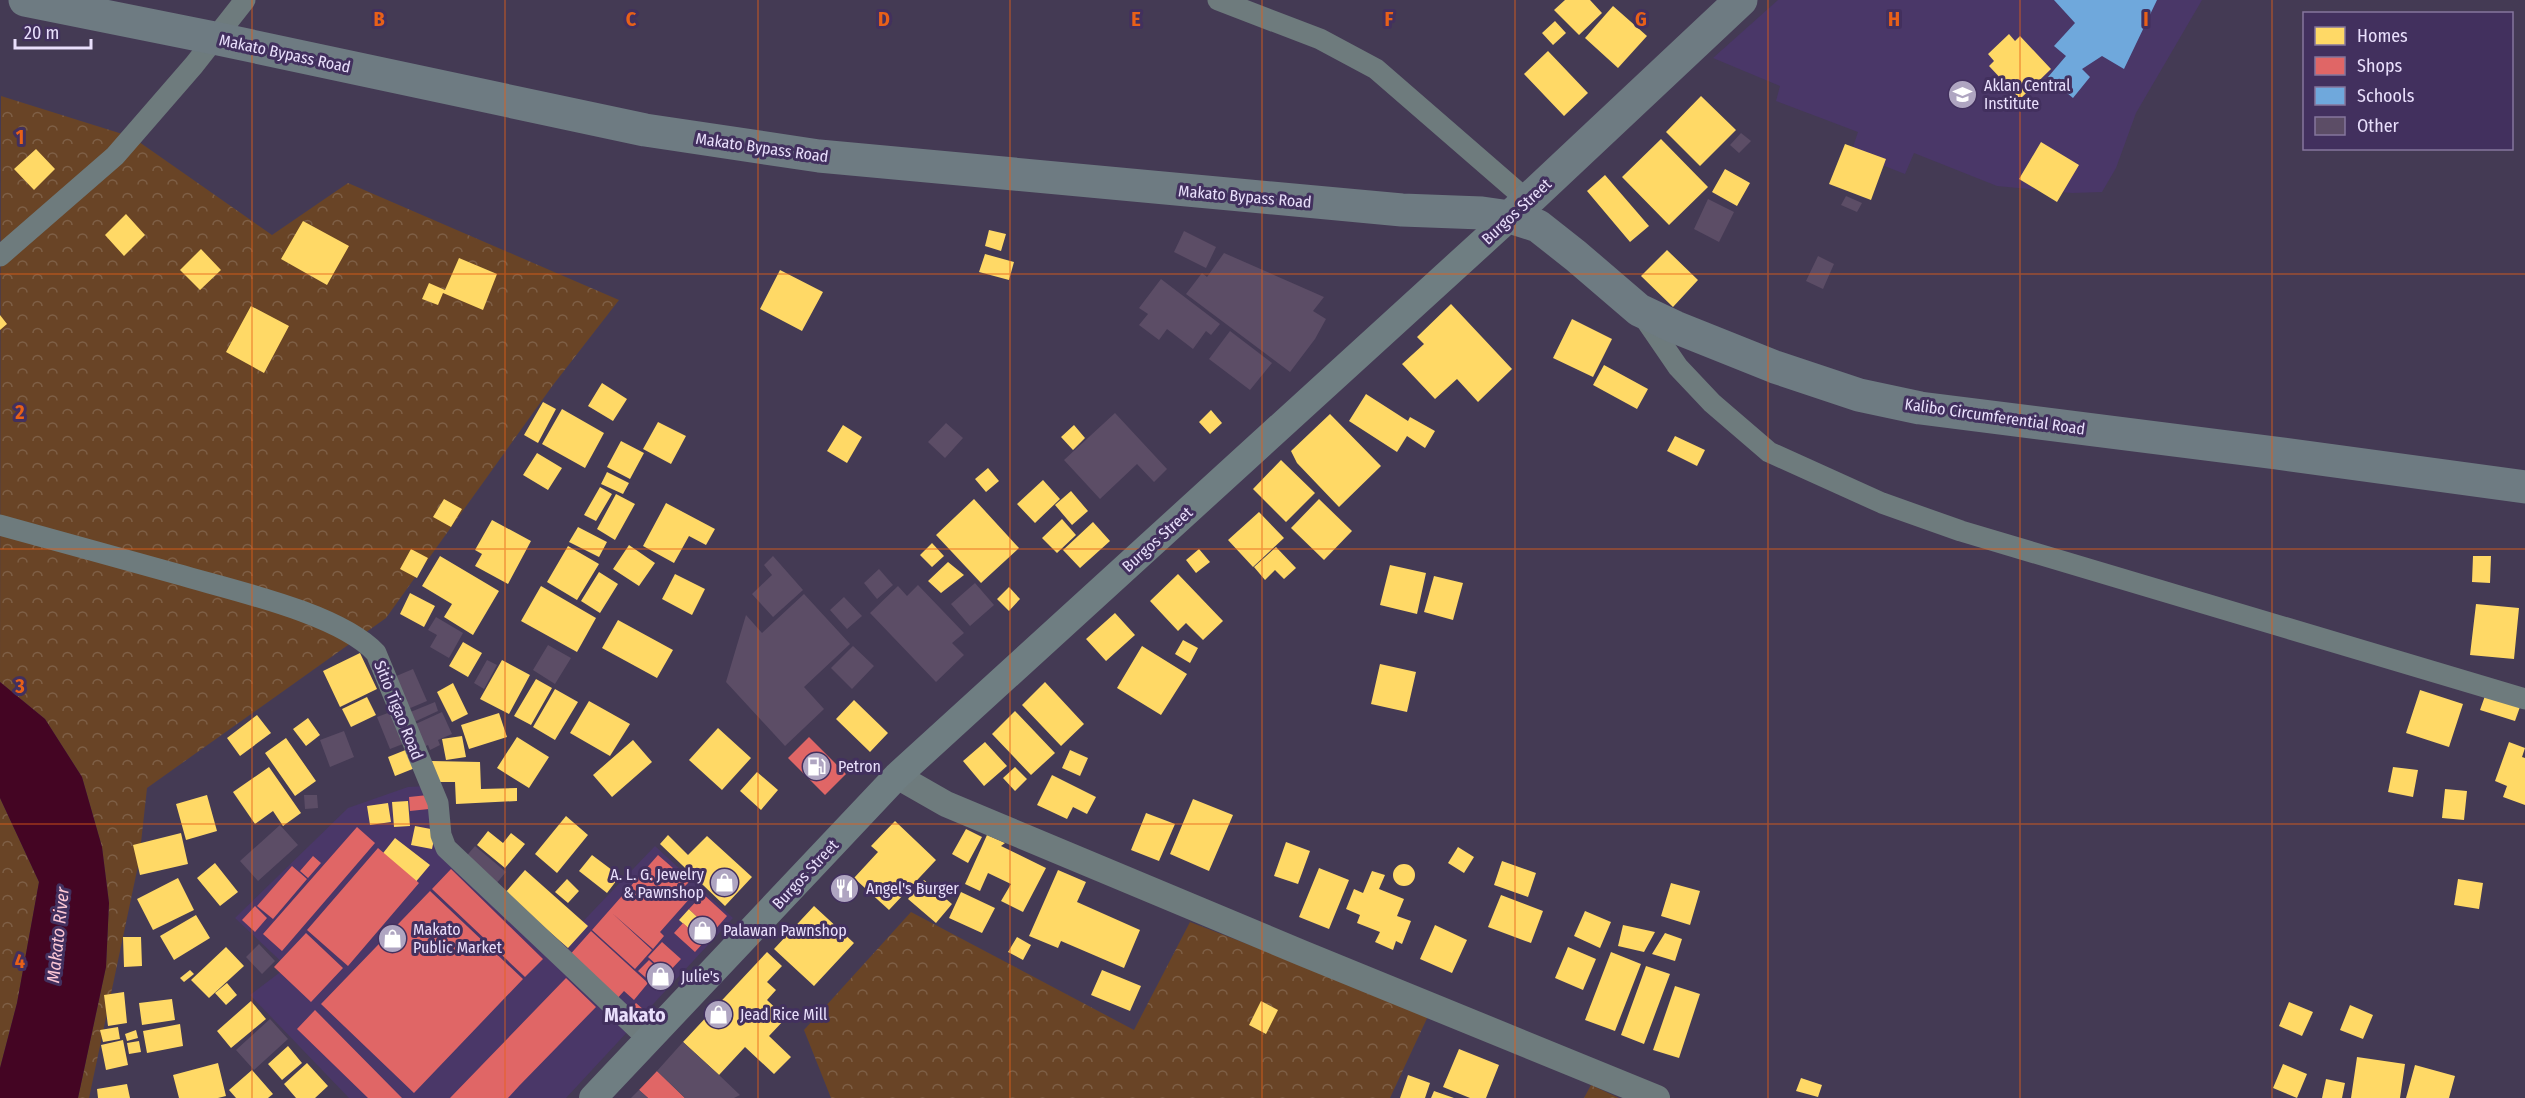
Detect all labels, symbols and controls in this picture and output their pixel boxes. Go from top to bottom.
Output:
text: B [373,7,385,31]
text: C [626,7,637,31]
text: D [878,7,890,31]
text: E [1131,7,1141,31]
text: F [1385,7,1394,31]
text: G [1635,7,1647,31]
text: H [1888,7,1900,31]
text: I [2143,7,2149,31]
scale bar [15,12,92,50]
legend [2303,12,2513,150]
text: 20 m [24,22,59,44]
text: Homes [2357,25,2408,47]
street label: Makato Bypass Road [217,30,352,77]
text: Shops [2357,55,2402,77]
place label: Aklan Central Institute [1984,76,2070,113]
school or university icon: Aklan Central Institute [1947,78,1979,110]
text: Schools [2357,85,2415,107]
text: Other [2357,115,2400,137]
text: 1 [16,125,24,149]
street label: Makato Bypass Road [694,129,830,166]
street label: Burgos Street [1478,174,1556,248]
street label: Makato Bypass Road [1177,181,1312,212]
street label: Kalibo Circumferential Road [1904,394,2086,439]
text: 2 [14,400,25,424]
street label: Burgos Street [1118,502,1197,576]
street label: Sitio Tigao Road [370,658,427,763]
text: 3 [14,674,25,698]
fuel station icon: Petron [801,750,833,782]
place label: Petron [838,757,881,776]
street label: Burgos Street [768,835,843,913]
place label: A. L. G. Jewelry & Pawnshop [610,865,705,902]
shop icon: A. L. G. Jewelry & Pawnshop [709,867,741,899]
restaurant icon: Angel's Burger [829,872,861,904]
place label: Angel's Burger [866,879,959,898]
water label: Makato River [42,885,74,984]
shop icon: Palawan Pawnshop [686,914,718,946]
place label: Makato Public Market [413,920,503,957]
place label: Palawan Pawnshop [723,921,847,940]
shop icon: Makato Public Market [376,922,408,954]
text: 4 [15,949,25,973]
shop icon: Julie's [644,960,676,992]
place label: Julie's [681,967,720,986]
shop icon: Jead Rice Mill [703,998,735,1030]
district label: Makato [604,1003,666,1027]
place label: Jead Rice Mill [740,1005,827,1024]

